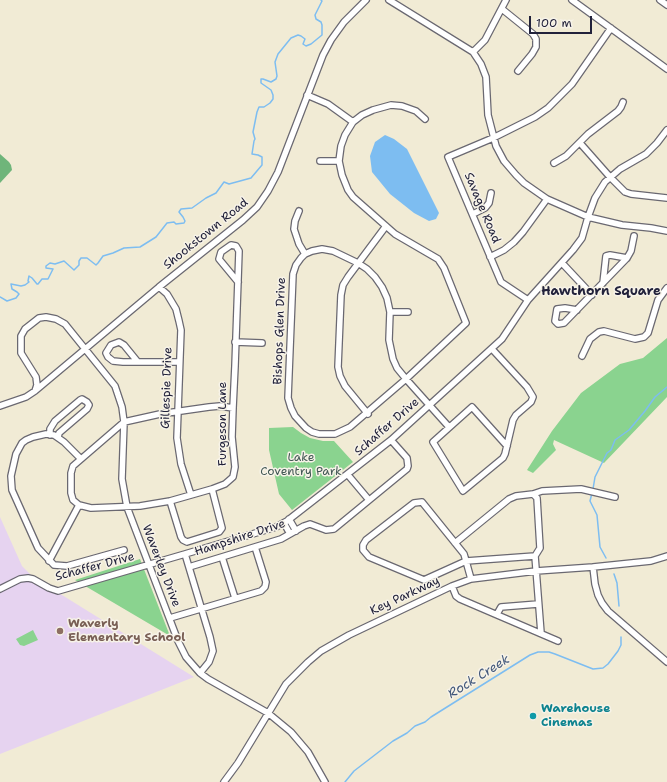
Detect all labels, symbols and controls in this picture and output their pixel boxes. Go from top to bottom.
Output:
scale bar [531,8,594,34]
text: 100 m [536,15,572,31]
street label: Savage Road [461,171,503,245]
street label: Shookstown Road [161,195,251,273]
street label: Bishops Glen Drive [271,277,289,385]
district label: Hawthorn Square [541,284,661,300]
street label: Gillespie Drive [158,347,176,429]
street label: Furgeson Lane [216,382,230,466]
street label: Schaffer Drive [352,395,422,459]
park label: Lake Coventry Park [260,451,342,479]
street label: Hampshire Drive [193,517,287,559]
street label: Waverley Drive [139,523,183,609]
street label: Schaffer Drive [54,550,136,584]
street label: Key Parkway [368,574,442,618]
place label: Waverly Elementary School [68,617,185,645]
marker: Waverly Elementary School [55,626,65,636]
water label: Rock Creek [445,652,513,702]
place label: Warehouse Cinemas [541,702,610,730]
marker: Warehouse Cinemas [528,711,538,721]

